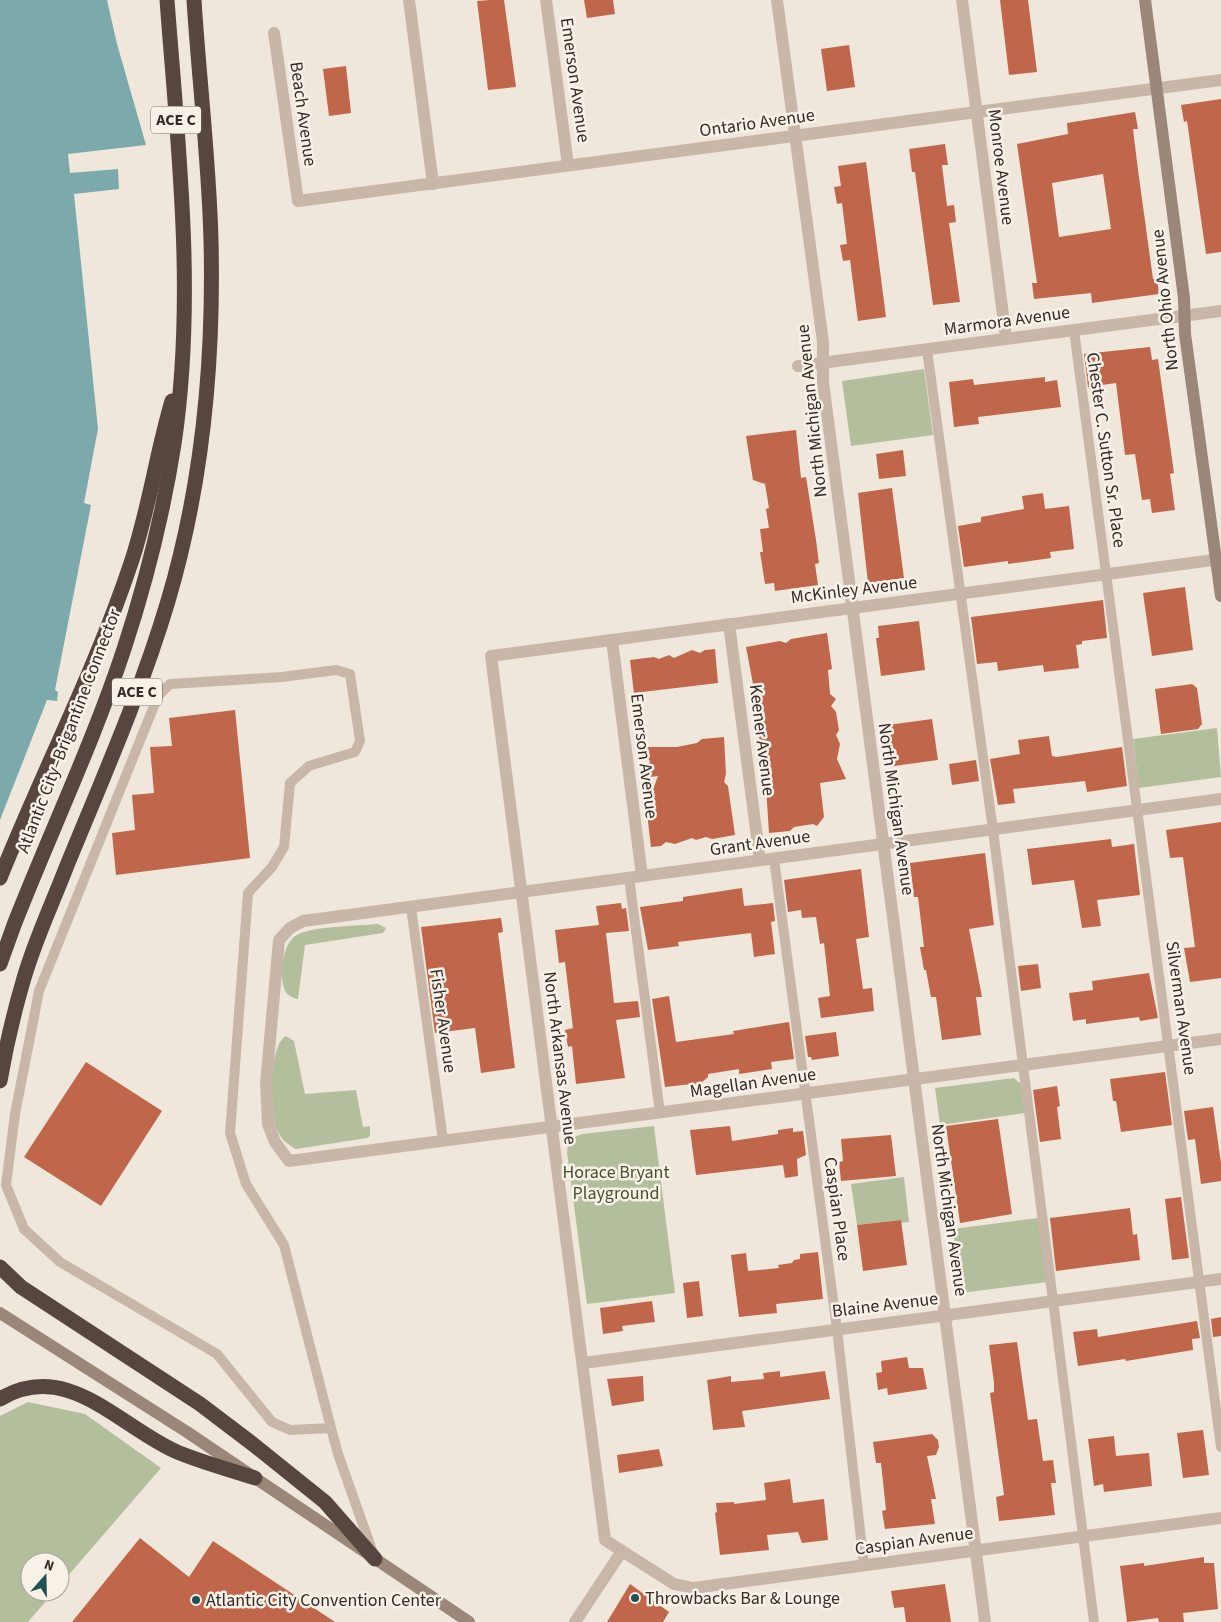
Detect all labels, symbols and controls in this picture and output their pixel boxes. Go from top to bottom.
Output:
street label: Emerson Avenue [554,16,596,144]
street label: Beach Avenue [283,60,323,168]
street label: Ontario Avenue [698,103,816,143]
road number: ACE C [151,106,201,134]
street label: Monroe Avenue [981,108,1021,226]
street label: North Ohio Avenue [1145,228,1185,372]
street label: Marmora Avenue [942,300,1072,342]
street label: North Michigan Avenue [790,323,834,499]
street label: Chester C. Sutton Sr. Place [1080,351,1132,549]
street label: McKinley Avenue [789,570,919,610]
street label: Atlantic City–Brigantine Connector [11,605,127,857]
road number: ACE C [112,679,162,706]
street label: Keener Avenue [743,683,781,797]
street label: Emerson Avenue [624,692,664,820]
street label: North Michigan Avenue [872,721,920,897]
street label: Grant Avenue [708,824,812,862]
street label: Silverman Avenue [1159,939,1203,1077]
street label: Fisher Avenue [423,967,463,1075]
street label: North Arkansas Avenue [537,970,583,1146]
street label: Magellan Avenue [688,1062,818,1104]
street label: North Michigan Avenue [925,1122,973,1298]
street label: Caspian Place [817,1156,857,1263]
park label: Horace Bryant Playground [562,1160,670,1206]
street label: Blaine Avenue [831,1286,939,1324]
street label: Caspian Avenue [853,1520,975,1562]
north arrow [20,1552,70,1602]
text: N [41,1555,57,1577]
place label: Throwbacks Bar & Lounge [645,1586,840,1611]
place label: Atlantic City Convention Center [206,1588,442,1613]
marker: Throwbacks Bar & Lounge [629,1592,641,1604]
marker: Atlantic City Convention Center [190,1594,202,1606]

